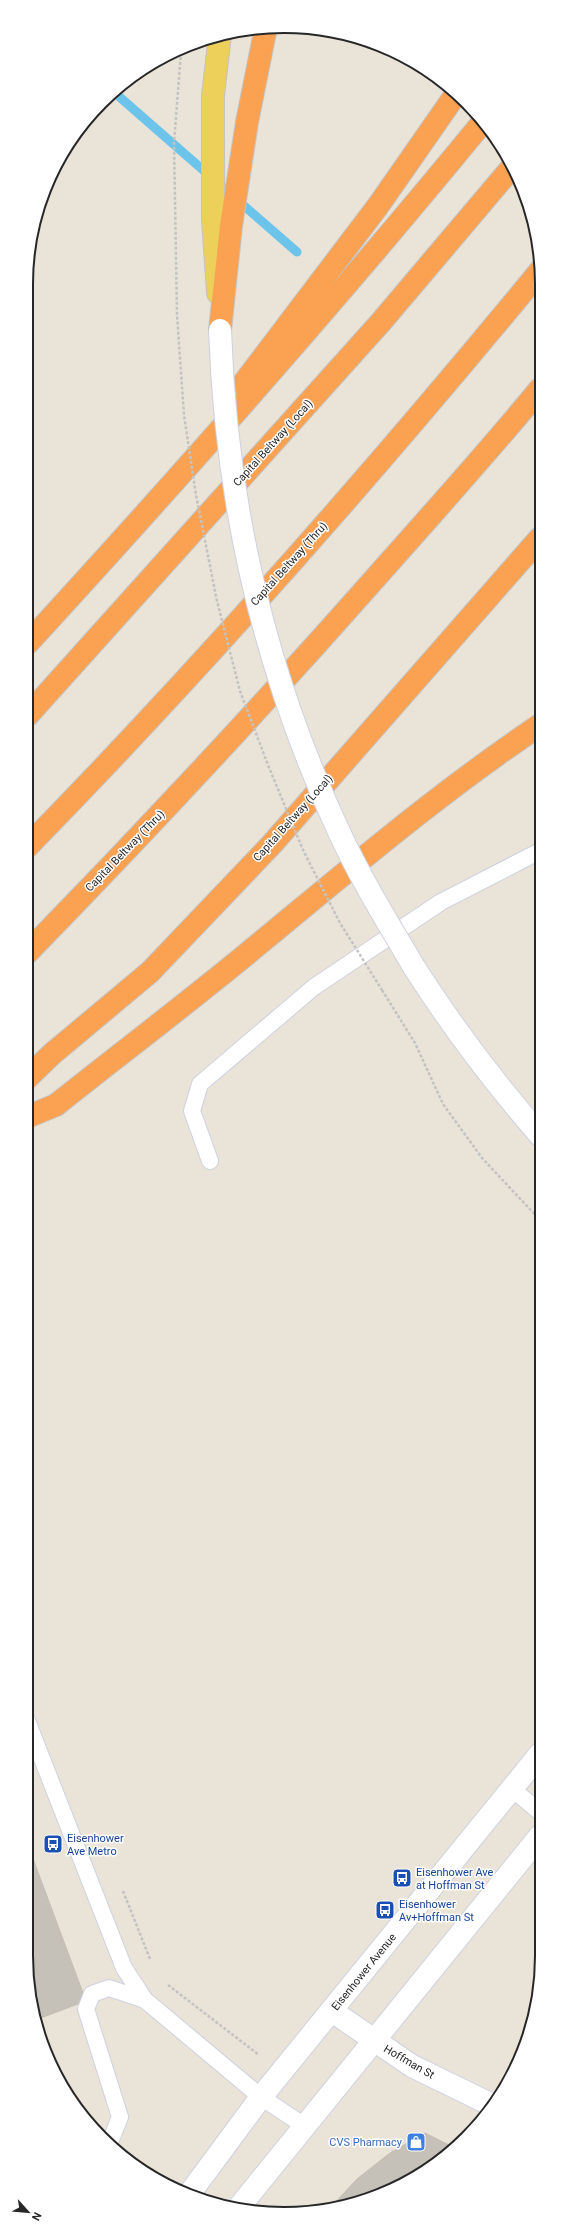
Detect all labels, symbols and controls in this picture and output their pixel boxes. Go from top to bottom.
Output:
street label: Capital Beltway (Local) [231,397,315,489]
street label: Capital Beltway (Thru) [248,519,330,609]
street label: Capital Beltway (Local) [251,772,335,864]
street label: Capital Beltway (Thru) [83,808,167,894]
place label: Eisenhower Ave Metro [67,1832,124,1858]
bus stop icon: Eisenhower Ave Metro [42,1833,64,1855]
place label: Eisenhower Ave at Hoffman St [416,1866,494,1892]
bus stop icon: Eisenhower Ave at Hoffman St [391,1867,413,1889]
place label: Eisenhower Av+Hoffman St [399,1898,474,1924]
bus stop icon: Eisenhower Av+Hoffman St [374,1899,396,1921]
street label: Eisenhower Avenue [329,1931,399,2013]
street label: Hoffman St [381,2042,437,2082]
shop icon: CVS Pharmacy [405,2131,427,2153]
place label: CVS Pharmacy [329,2136,403,2149]
north arrow [8,2192,48,2232]
text: N [29,2210,44,2223]

